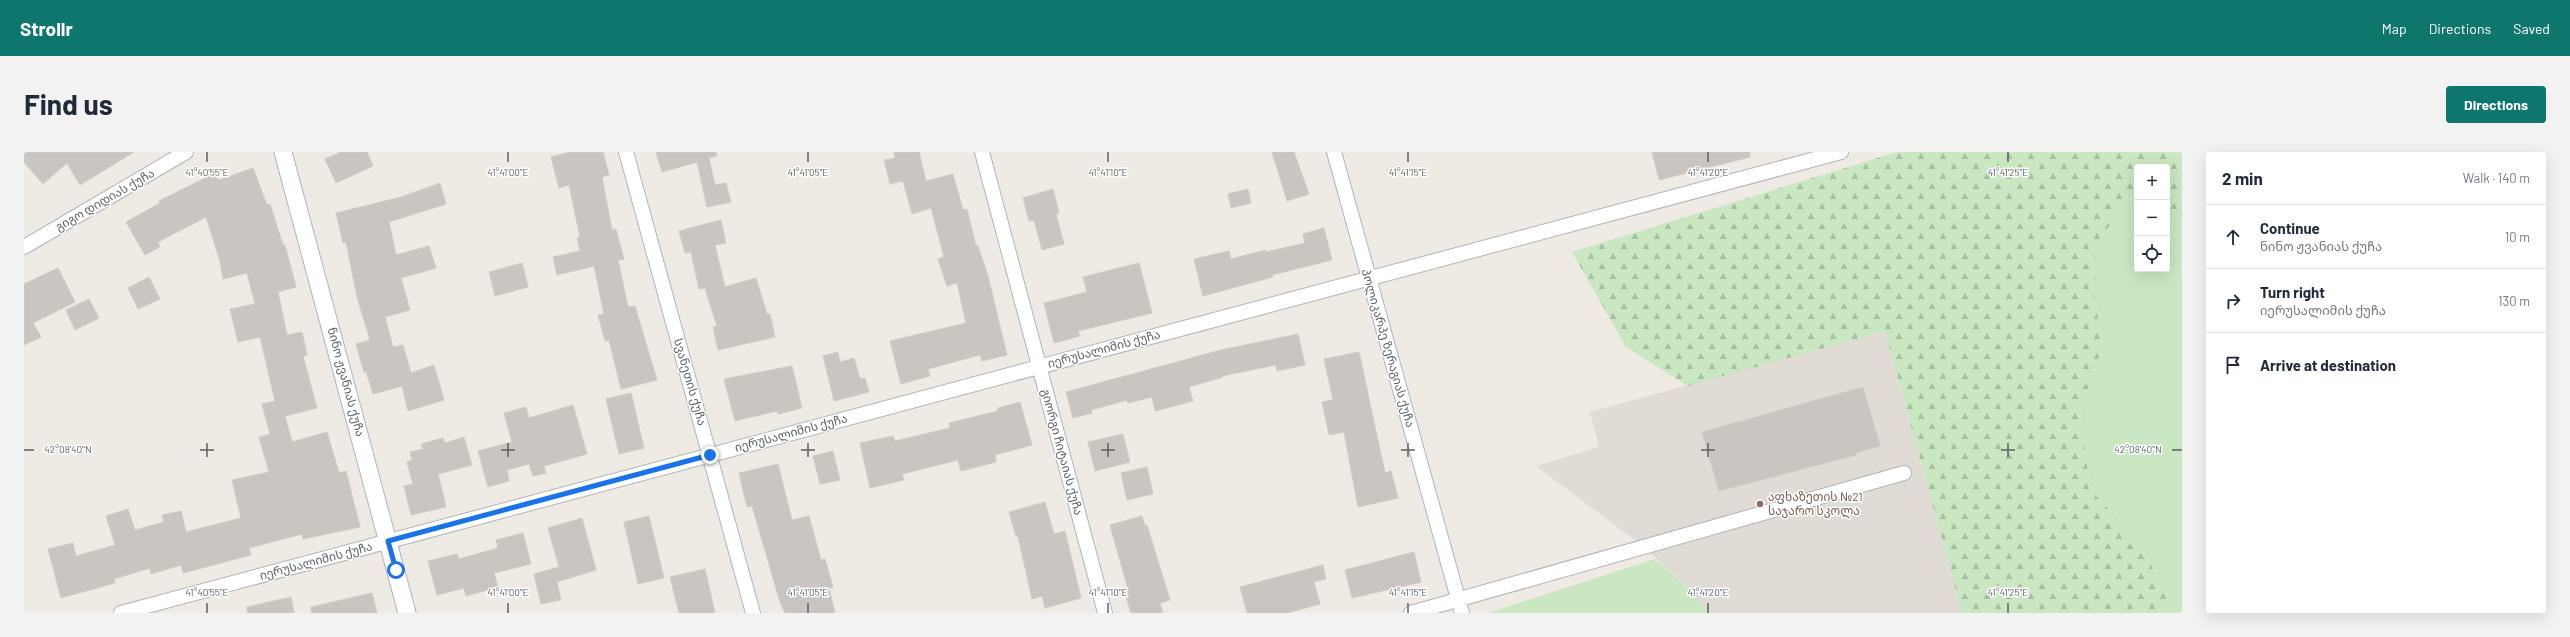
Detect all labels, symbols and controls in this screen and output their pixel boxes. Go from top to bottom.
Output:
text: Strollr [20,17,73,40]
text: Map [2382,20,2407,37]
text: Directions [2429,20,2491,37]
text: Saved [2513,20,2550,37]
button: Directions [2446,86,2546,123]
text: Find us [24,87,113,121]
map controls [2134,164,2170,272]
button: + [2134,164,2170,200]
street label: გიგო დიდიას ქუჩა [53,165,157,235]
text: 41°40'55"E [185,166,229,178]
text: 41°41'00"E [487,166,529,178]
text: 41°41'05"E [788,166,828,178]
text: 41°41'10"E [1088,166,1128,178]
text: 41°41'15"E [1389,166,1427,178]
text: 41°41'20"E [1688,166,1729,178]
text: 41°41'25"E [1988,166,2028,178]
text: 2 min [2222,168,2263,188]
text: Walk · 140 m [2463,170,2530,186]
button: − [2134,200,2170,236]
text: Continue [2260,219,2320,237]
icon: ahead [2222,226,2244,248]
text: 10 m [2505,229,2530,245]
button: locate [2134,236,2170,272]
text: ნინო ჟვანიას ქუჩა [2260,238,2382,254]
street label: პოლიკარპე ზერაგიას ქუჩა [1358,267,1418,429]
text: Turn right [2260,283,2325,301]
icon: right [2222,290,2244,312]
text: 130 m [2498,293,2530,309]
text: იერუსალიმის ქუჩა [2260,302,2386,318]
street label: ნინო ჟვანიას ქუჩა [325,326,368,438]
street label: იერუსალიმის ქუჩა [1046,326,1162,372]
street label: სვანეთის ქუჩა [671,337,710,427]
icon: arrive [2222,354,2244,376]
text: Arrive at destination [2260,356,2396,374]
street label: გიორგი ჩიტაიას ქუჩა [1038,387,1087,517]
street label: იერუსალიმის ქუჩა [733,410,849,456]
text: 42°08'40"N [44,443,92,455]
text: 42°08'40"N [2114,443,2162,455]
route end [701,446,719,464]
place label: აფხაზეთის №21 საჯარო სკოლა [1768,489,1863,519]
marker: აფხაზეთის №21 საჯარო სკოლა [1755,499,1765,509]
street label: იერუსალიმის ქუჩა [258,538,374,584]
route start [387,561,405,579]
text: 41°40'55"E [185,586,229,598]
text: 41°41'00"E [487,586,529,598]
text: 41°41'05"E [788,586,828,598]
text: 41°41'10"E [1088,586,1128,598]
text: 41°41'15"E [1389,586,1427,598]
text: 41°41'20"E [1688,586,1729,598]
text: 41°41'25"E [1988,586,2028,598]

